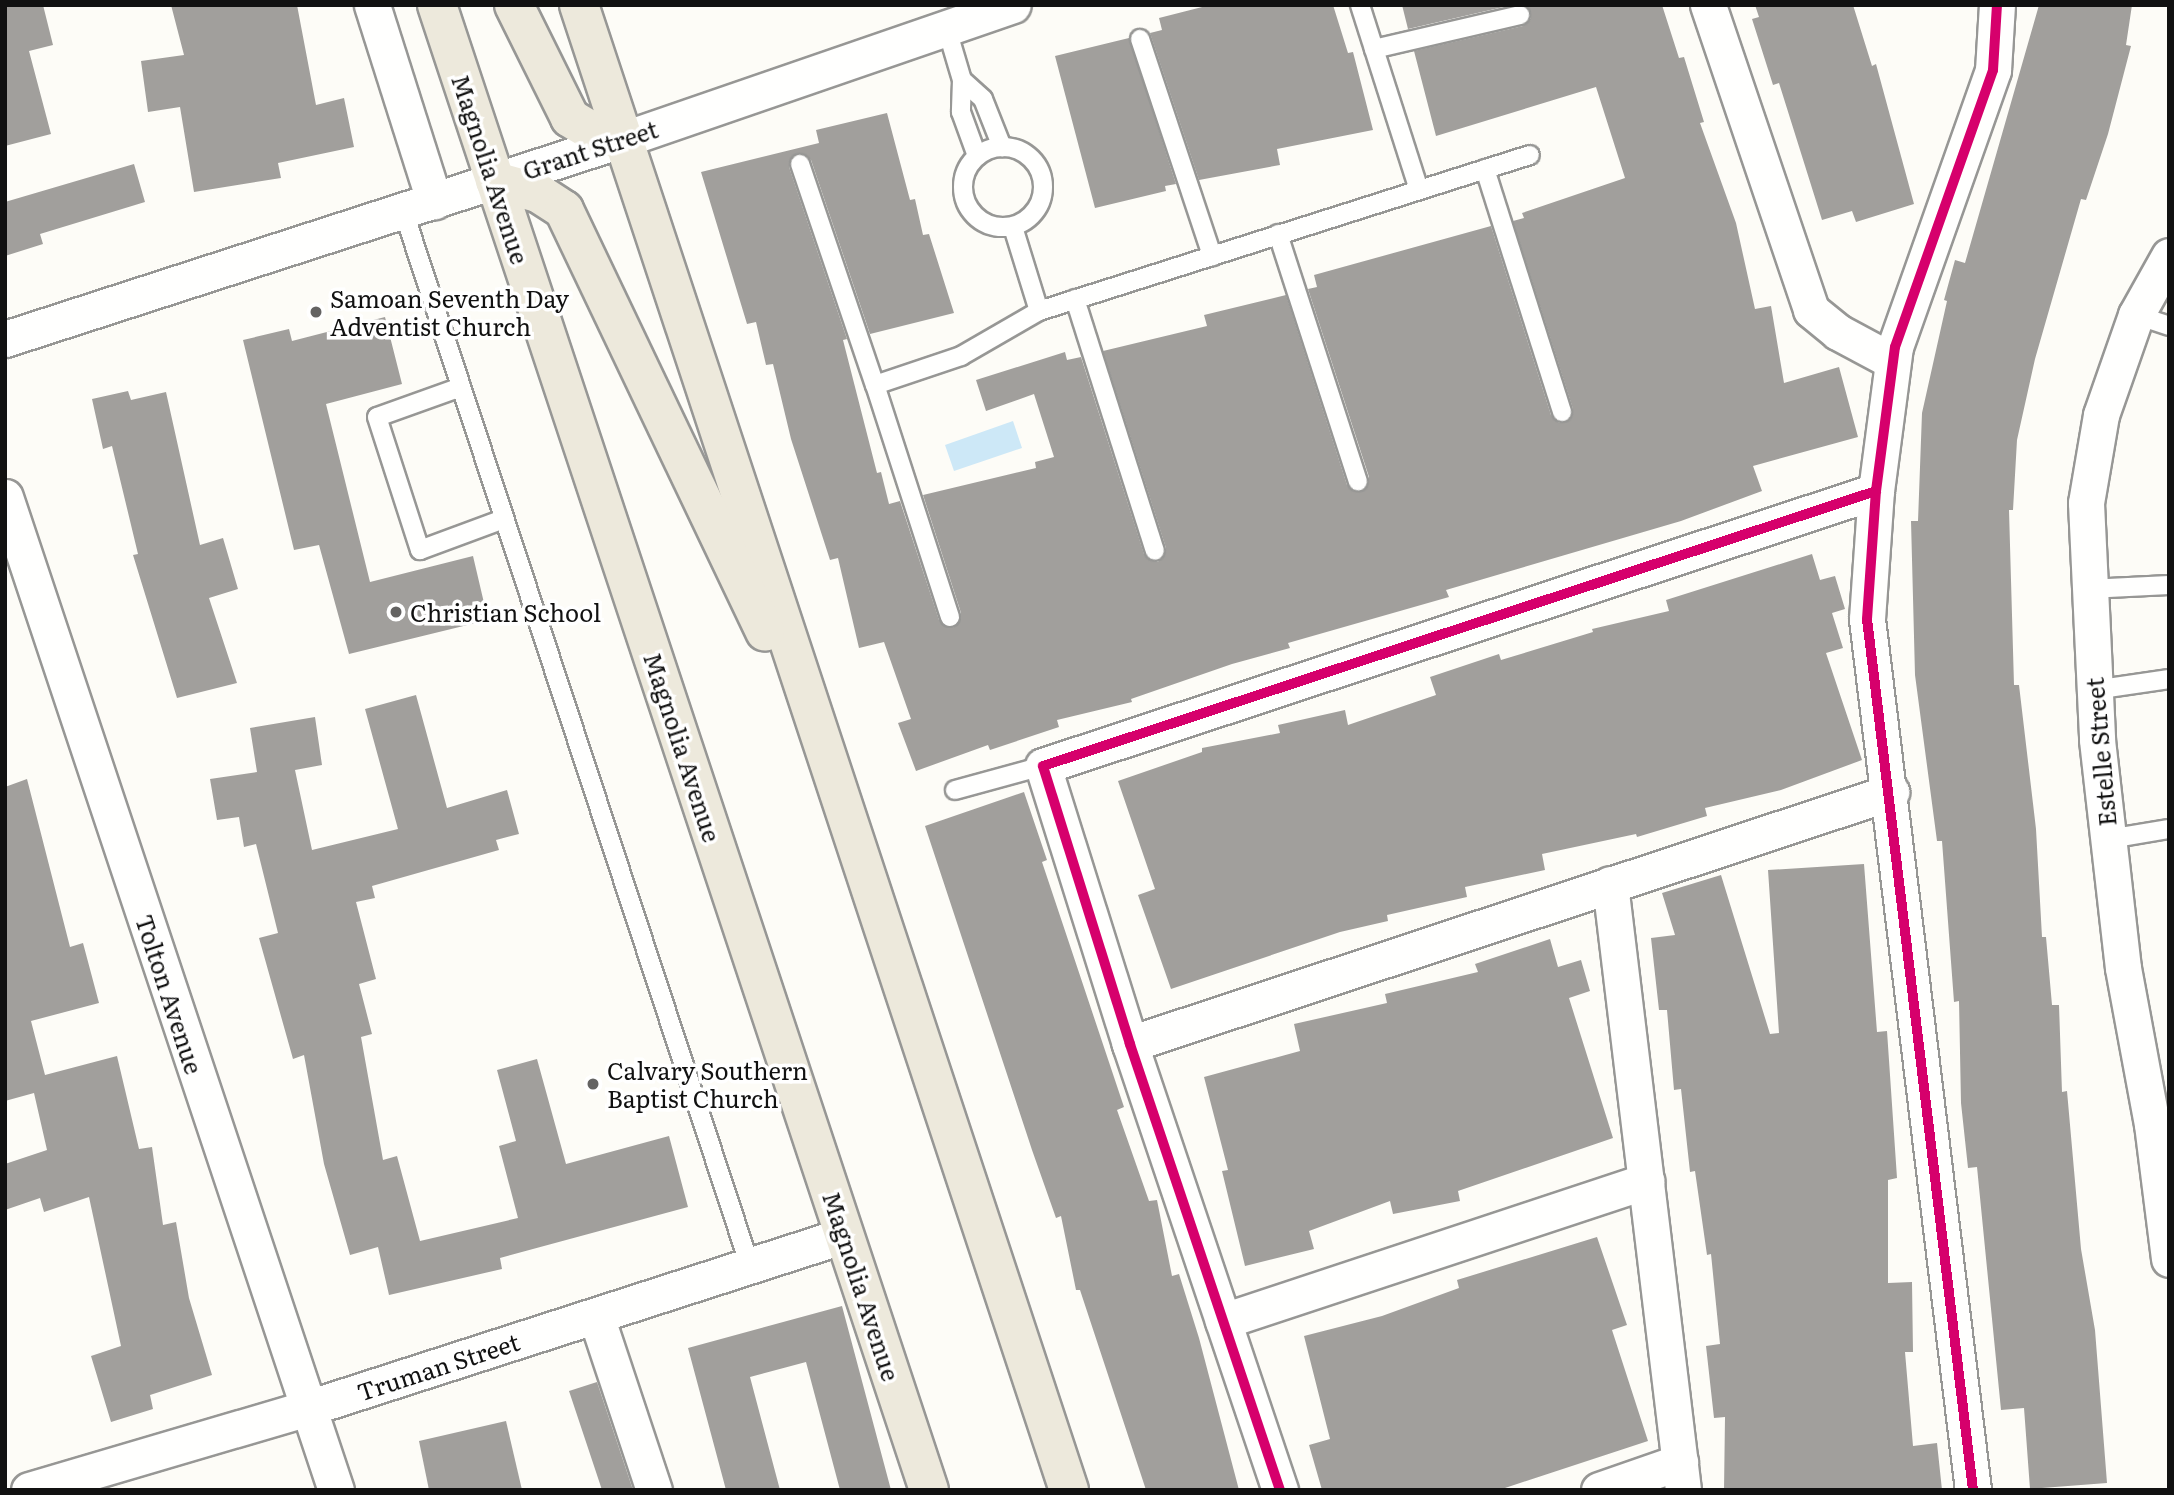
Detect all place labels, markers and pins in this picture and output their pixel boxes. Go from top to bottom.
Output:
place label: Samoan Seventh Day Adventist Church [330,284,569,340]
marker: Samoan Seventh Day Adventist Church [308,304,324,320]
place label: Christian School [410,598,601,626]
marker: Christian School [388,604,404,620]
place label: Calvary Southern Baptist Church [607,1056,808,1112]
marker: Calvary Southern Baptist Church [585,1076,601,1092]

